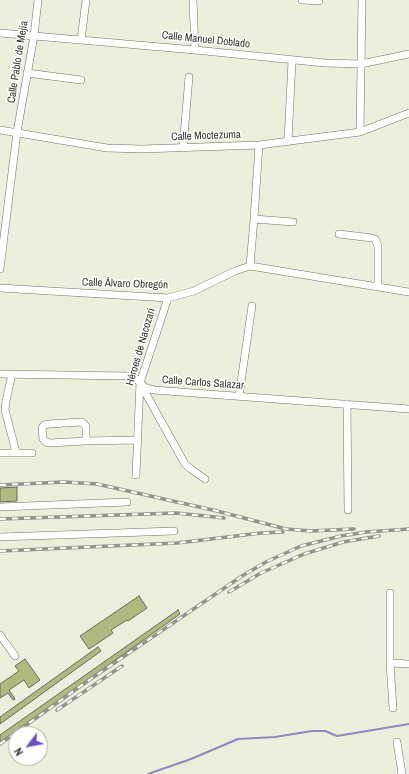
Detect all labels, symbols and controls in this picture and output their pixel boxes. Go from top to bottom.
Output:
street label: Calle Pablo de Mejía [5,20,31,104]
street label: Calle Manuel Doblado [161,29,251,51]
street label: Calle Moctezuma [171,128,241,144]
street label: Calle Álvaro Obregón [82,276,168,292]
street label: Héroes de Nacozari [124,307,158,387]
street label: Calle Carlos Salazar [162,374,244,392]
north arrow [8,726,48,766]
text: N [11,745,26,758]

